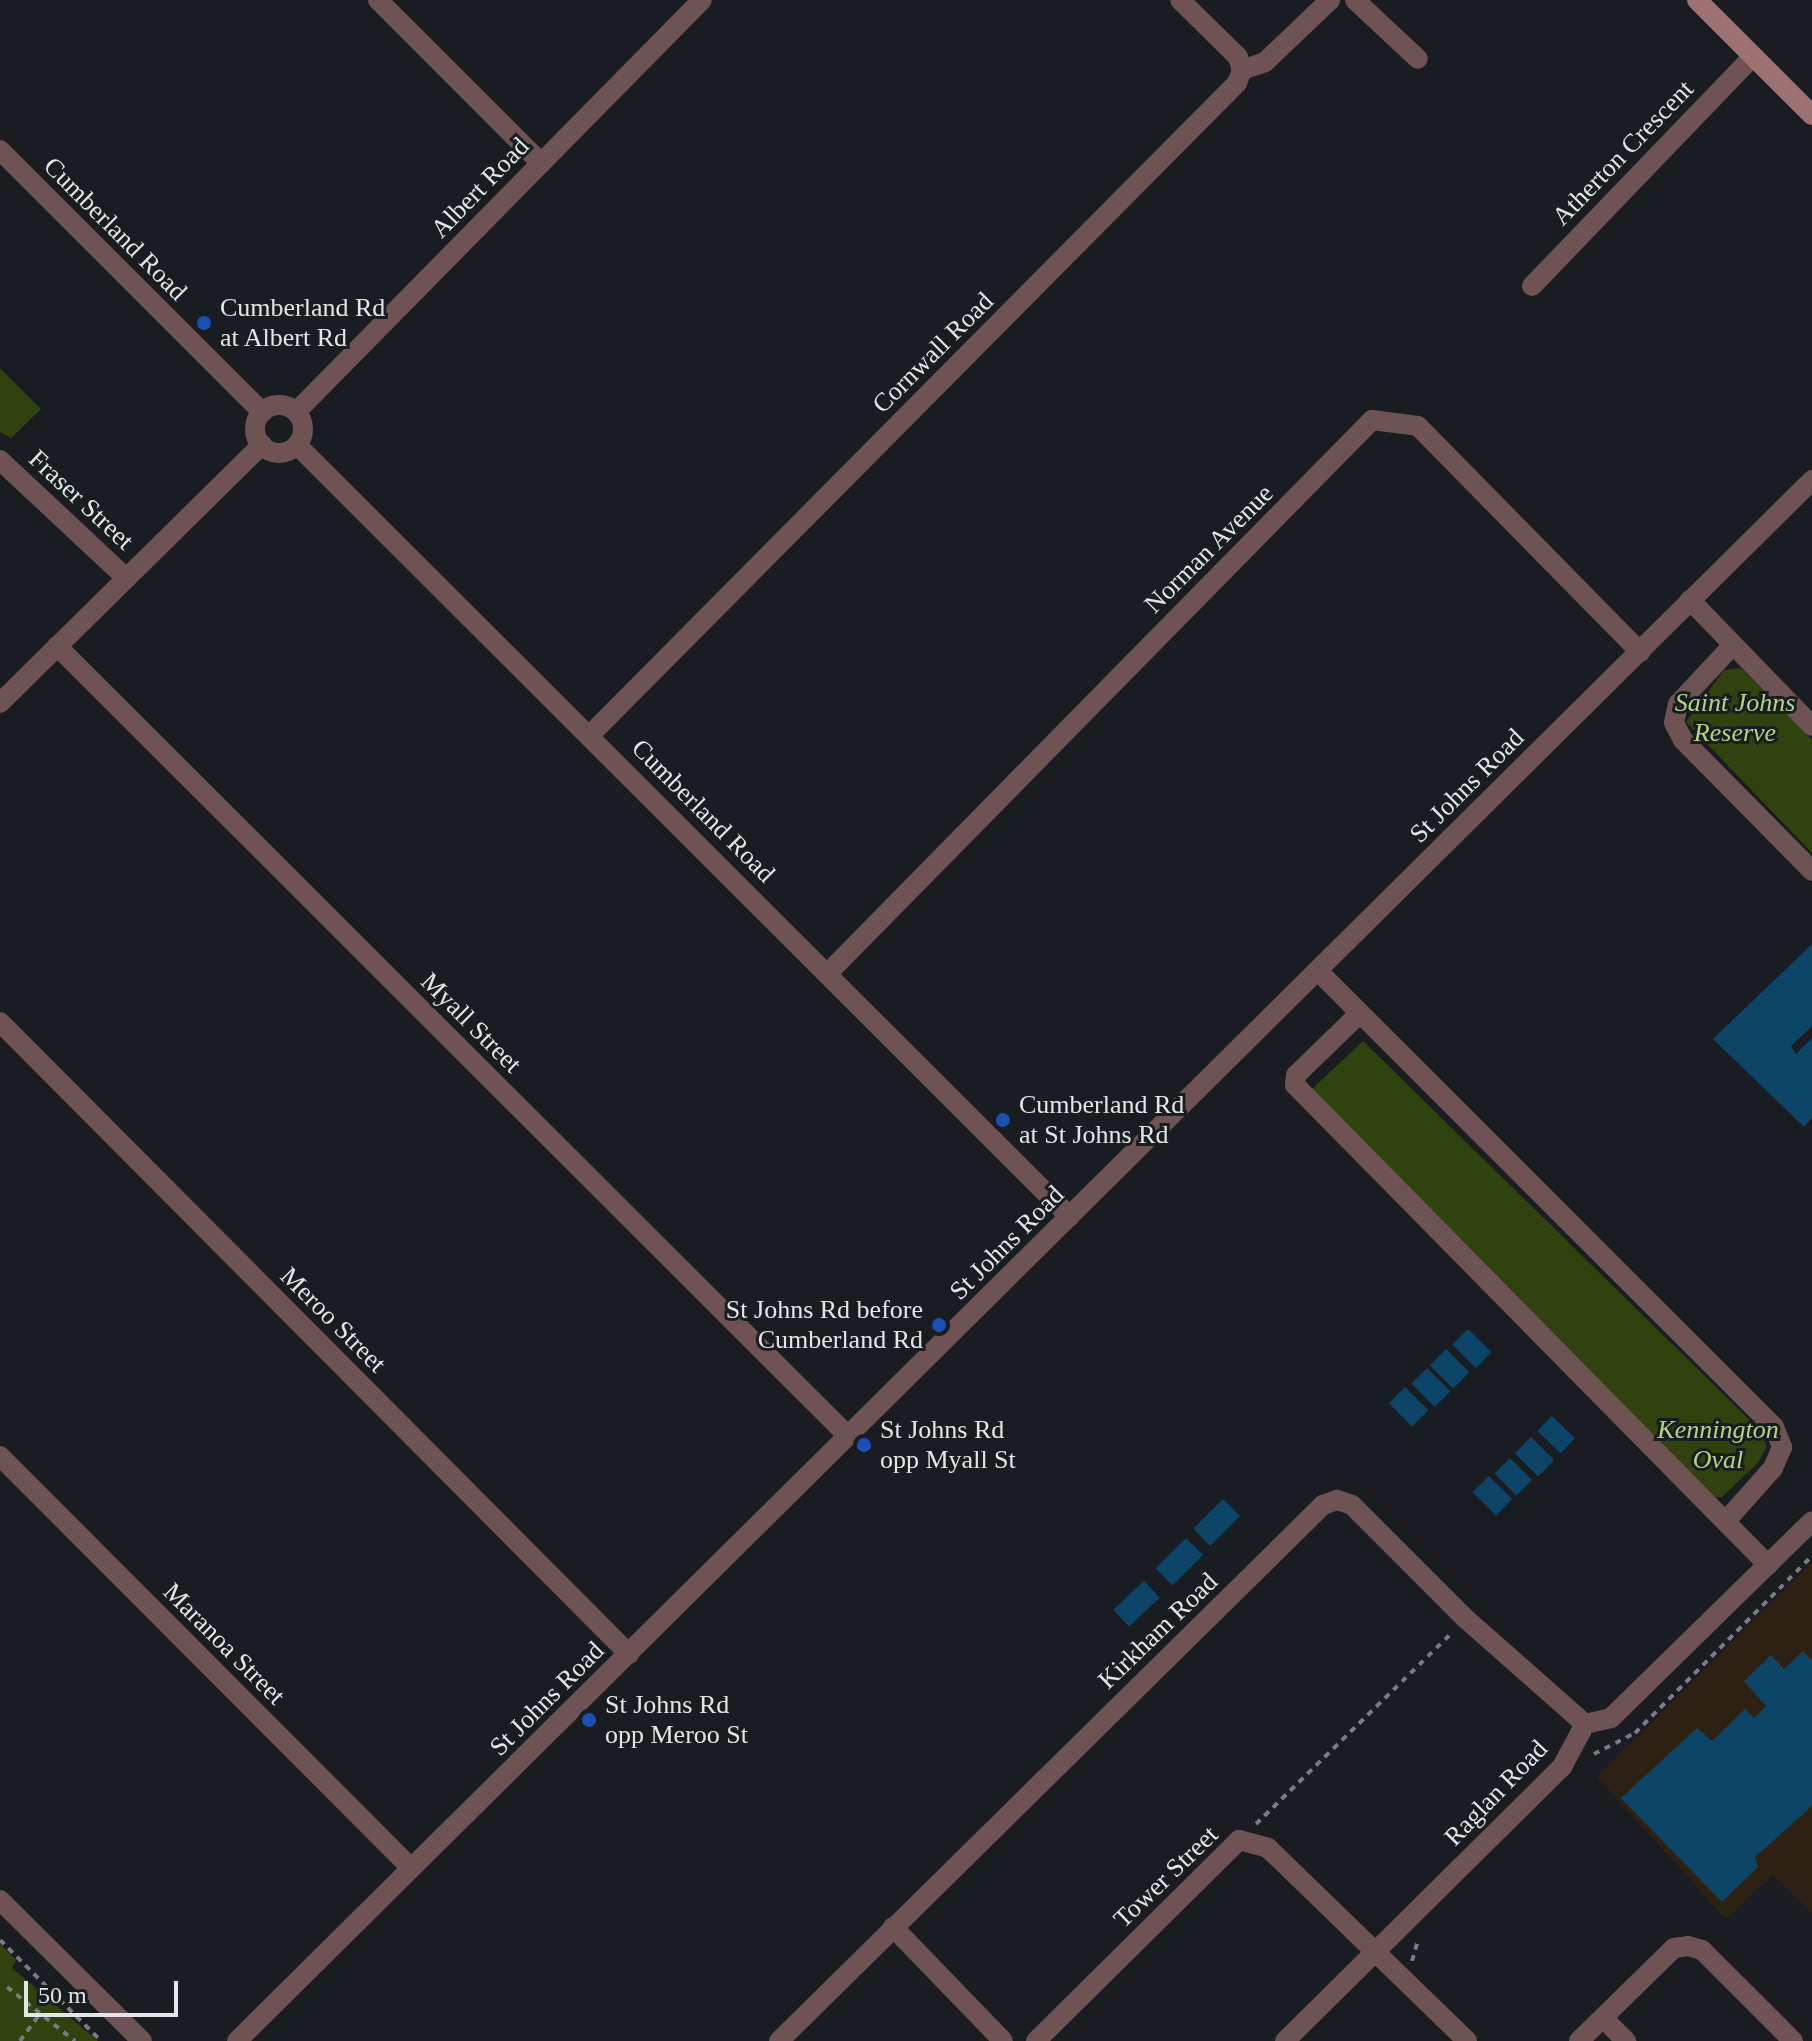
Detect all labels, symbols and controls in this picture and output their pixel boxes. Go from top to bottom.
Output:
street label: Atherton Crescent [1546,74,1700,232]
street label: Albert Road [424,131,536,245]
street label: Cumberland Road [37,151,193,307]
street label: Cornwall Road [866,286,1000,420]
place label: Cumberland Rd at Albert Rd [220,292,385,354]
marker: Cumberland Rd at Albert Rd [195,314,213,332]
street label: Fraser Street [22,444,140,556]
street label: Norman Avenue [1138,478,1280,620]
park label: Saint Johns Reserve [1675,687,1795,748]
street label: St Johns Road [1403,722,1531,850]
street label: Cumberland Road [625,733,781,889]
street label: Myall Street [414,966,528,1080]
place label: Cumberland Rd at St Johns Rd [1019,1089,1184,1150]
marker: Cumberland Rd at St Johns Rd [994,1111,1012,1129]
street label: St Johns Road [943,1179,1071,1307]
street label: Meroo Street [274,1261,392,1379]
place label: St Johns Rd before Cumberland Rd [726,1294,923,1356]
marker: St Johns Rd before Cumberland Rd [930,1316,948,1334]
place label: St Johns Rd opp Myall St [880,1414,1016,1476]
park label: Kennington Oval [1657,1414,1779,1476]
marker: St Johns Rd opp Myall St [855,1436,873,1454]
street label: Kirkham Road [1092,1566,1224,1696]
street label: Maranoa Street [157,1577,291,1711]
street label: St Johns Road [483,1635,611,1763]
place label: St Johns Rd opp Meroo St [605,1689,748,1750]
marker: St Johns Rd opp Meroo St [580,1711,598,1729]
street label: Raglan Road [1438,1734,1554,1852]
street label: Tower Street [1107,1820,1225,1934]
scale bar [28,1965,182,2015]
text: 50 m [38,1982,87,2008]

